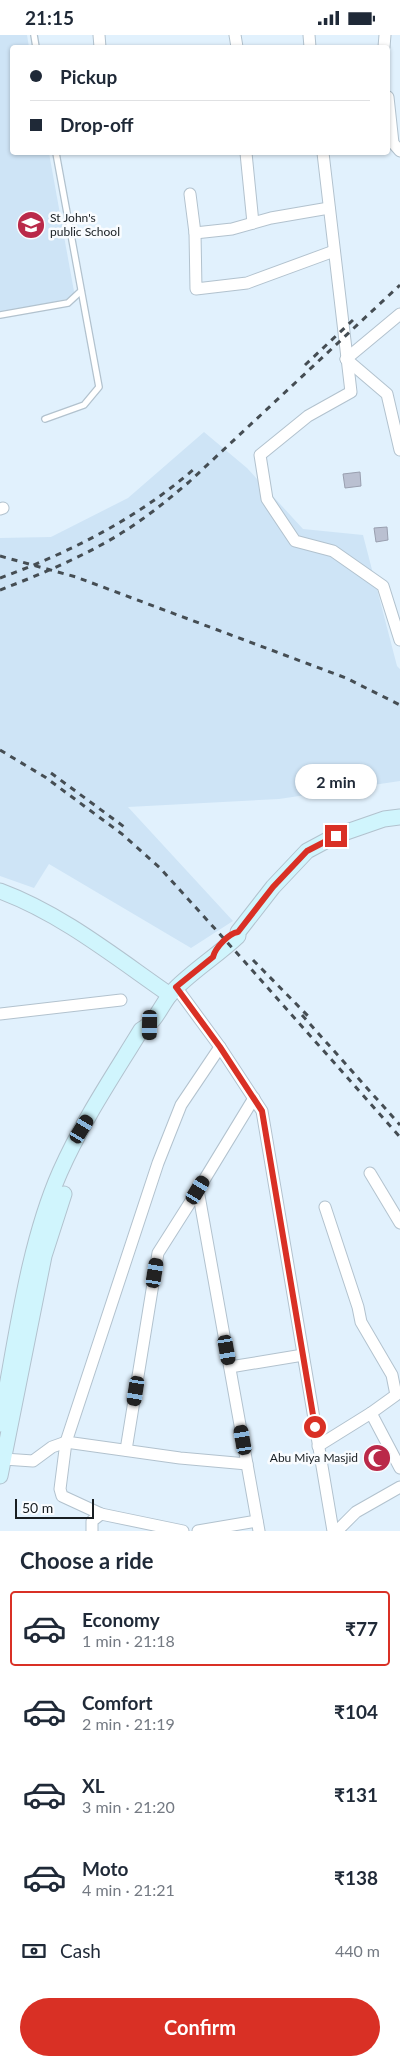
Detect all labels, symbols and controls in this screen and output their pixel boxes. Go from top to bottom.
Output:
text: 21:15 [25,6,74,29]
text: Pickup [60,65,117,88]
text: Drop-off [60,113,134,136]
school or university icon: St John's public School [16,210,46,240]
place label: St John's public School [50,210,120,239]
callout: 2 min [295,763,377,799]
text: 2 min [316,772,356,791]
route end [325,825,347,847]
car [142,1010,157,1040]
car [67,1112,96,1146]
car [183,1173,212,1207]
car [145,1257,164,1289]
car [217,1334,236,1366]
car [126,1375,145,1407]
route start [304,1416,326,1438]
car [233,1424,252,1456]
mosque icon: Abu Miya Masjid [362,1443,392,1473]
place label: Abu Miya Masjid [270,1450,358,1465]
scale bar [15,1496,94,1519]
text: 50 m [22,1499,53,1516]
text: Choose a ride [20,1547,154,1574]
icon: car [22,1606,67,1651]
text: Economy [82,1608,160,1631]
text: ₹77 [345,1617,378,1640]
text: 1 min · 21:18 [82,1631,175,1650]
icon: car [22,1689,67,1734]
text: Comfort [82,1691,153,1714]
text: ₹104 [334,1700,378,1723]
text: 2 min · 21:19 [82,1714,175,1733]
icon: car [22,1772,67,1817]
text: XL [82,1774,105,1797]
text: ₹131 [334,1783,378,1806]
text: 3 min · 21:20 [82,1797,175,1816]
icon: car [22,1855,67,1900]
text: Moto [82,1857,128,1880]
text: ₹138 [334,1866,378,1889]
text: 4 min · 21:21 [82,1880,175,1899]
icon: cash [20,1937,48,1965]
text: Cash [60,1939,101,1962]
text: 440 m [335,1941,380,1960]
button: Confirm [20,1998,380,2056]

